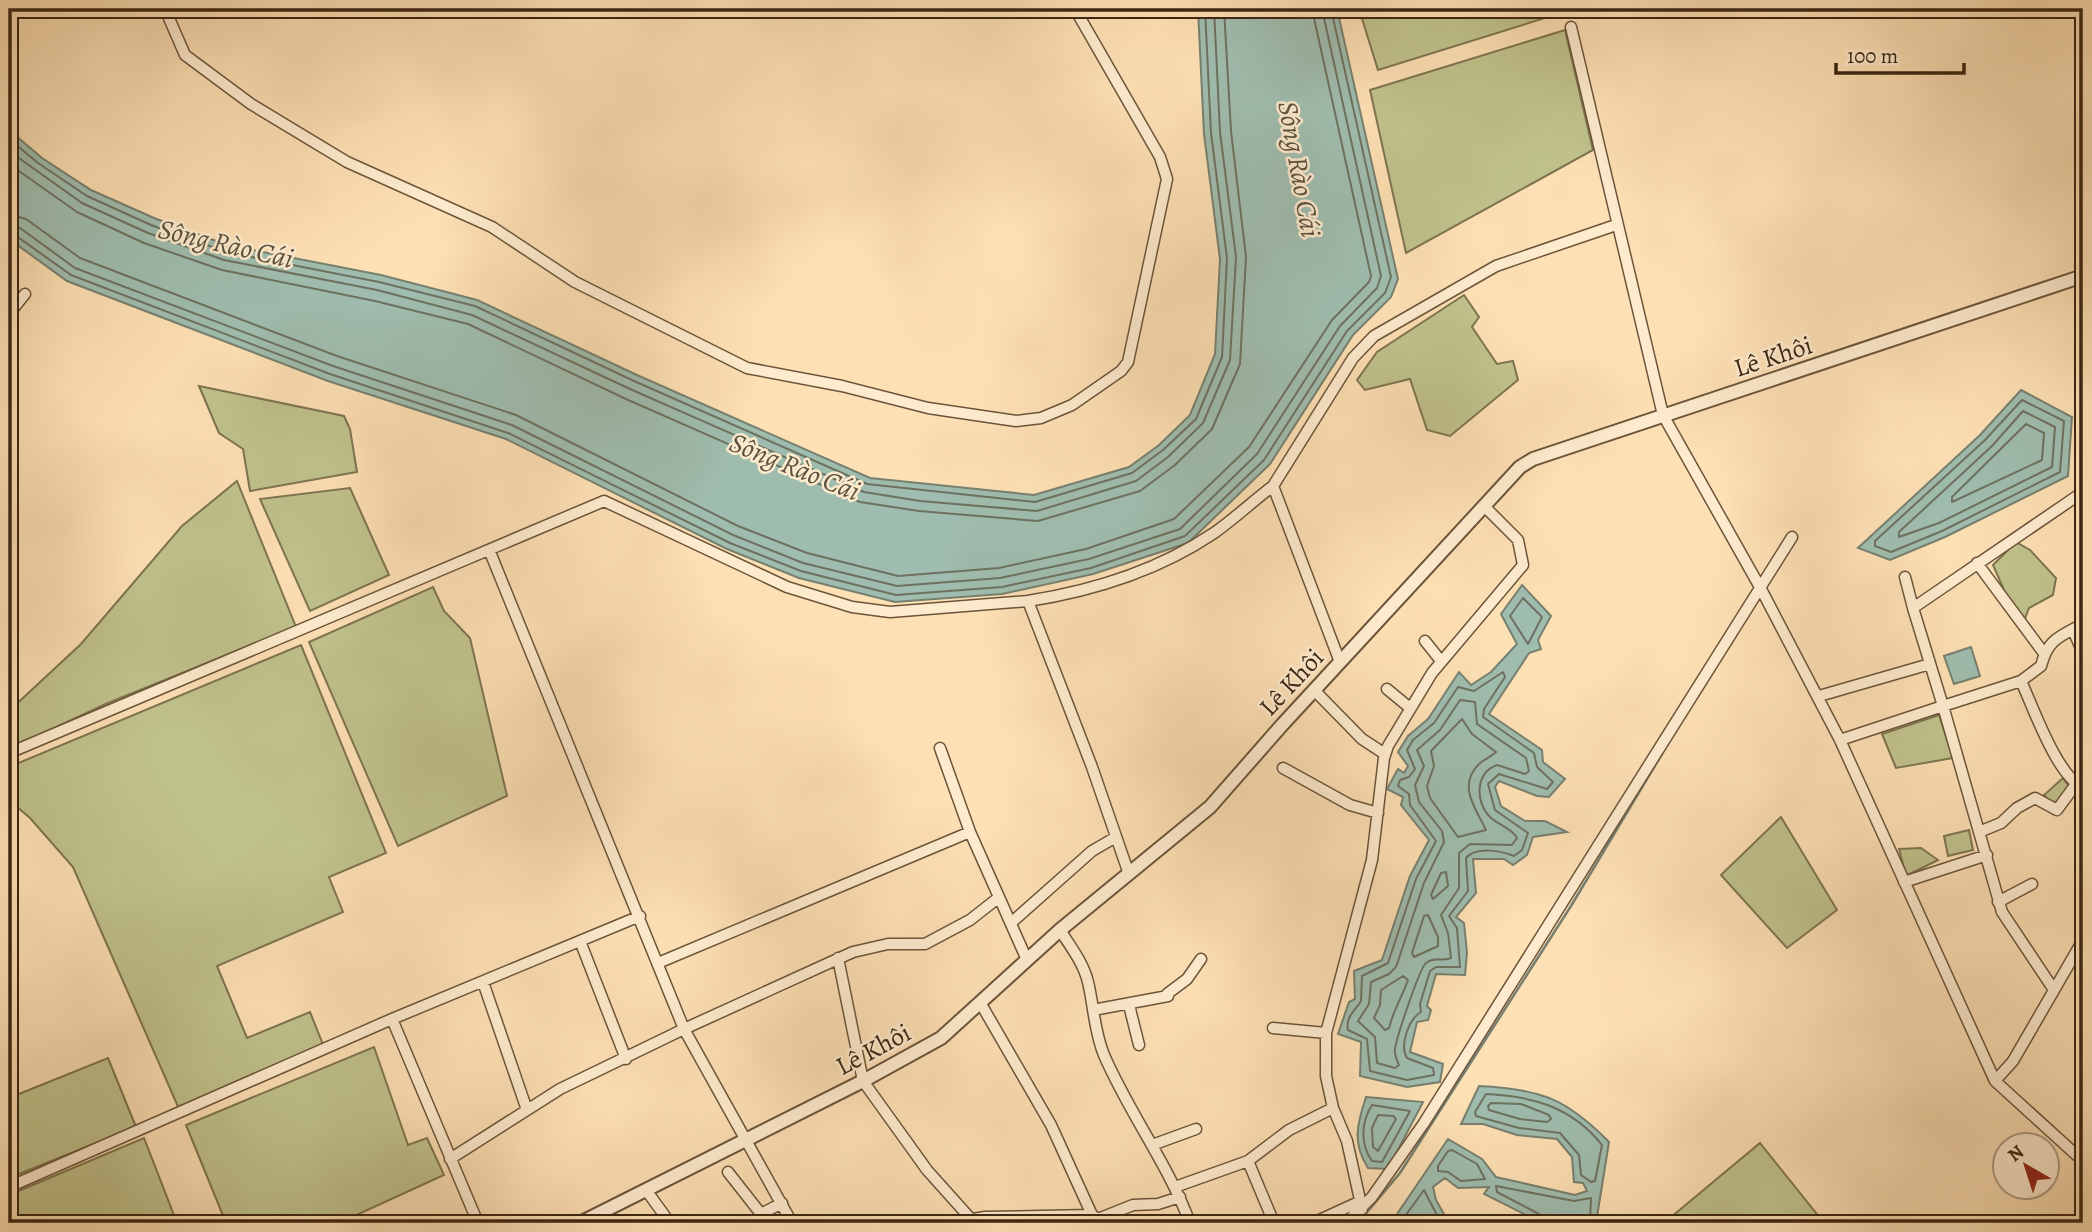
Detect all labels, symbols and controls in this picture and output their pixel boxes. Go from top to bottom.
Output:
scale bar [1836,32,1964,76]
text: 100 m [1847,42,1898,70]
water label: Sông Rào Cái [1268,98,1330,240]
water label: Sông Rào Cái [154,210,297,278]
street label: Lê Khôi [1729,327,1817,386]
water label: Sông Rào Cái [724,424,866,510]
street label: Lê Khôi [1251,641,1332,724]
street label: Lê Khôi [829,1015,917,1084]
north arrow [1990,1130,2060,1200]
text: N [2002,1139,2030,1168]

